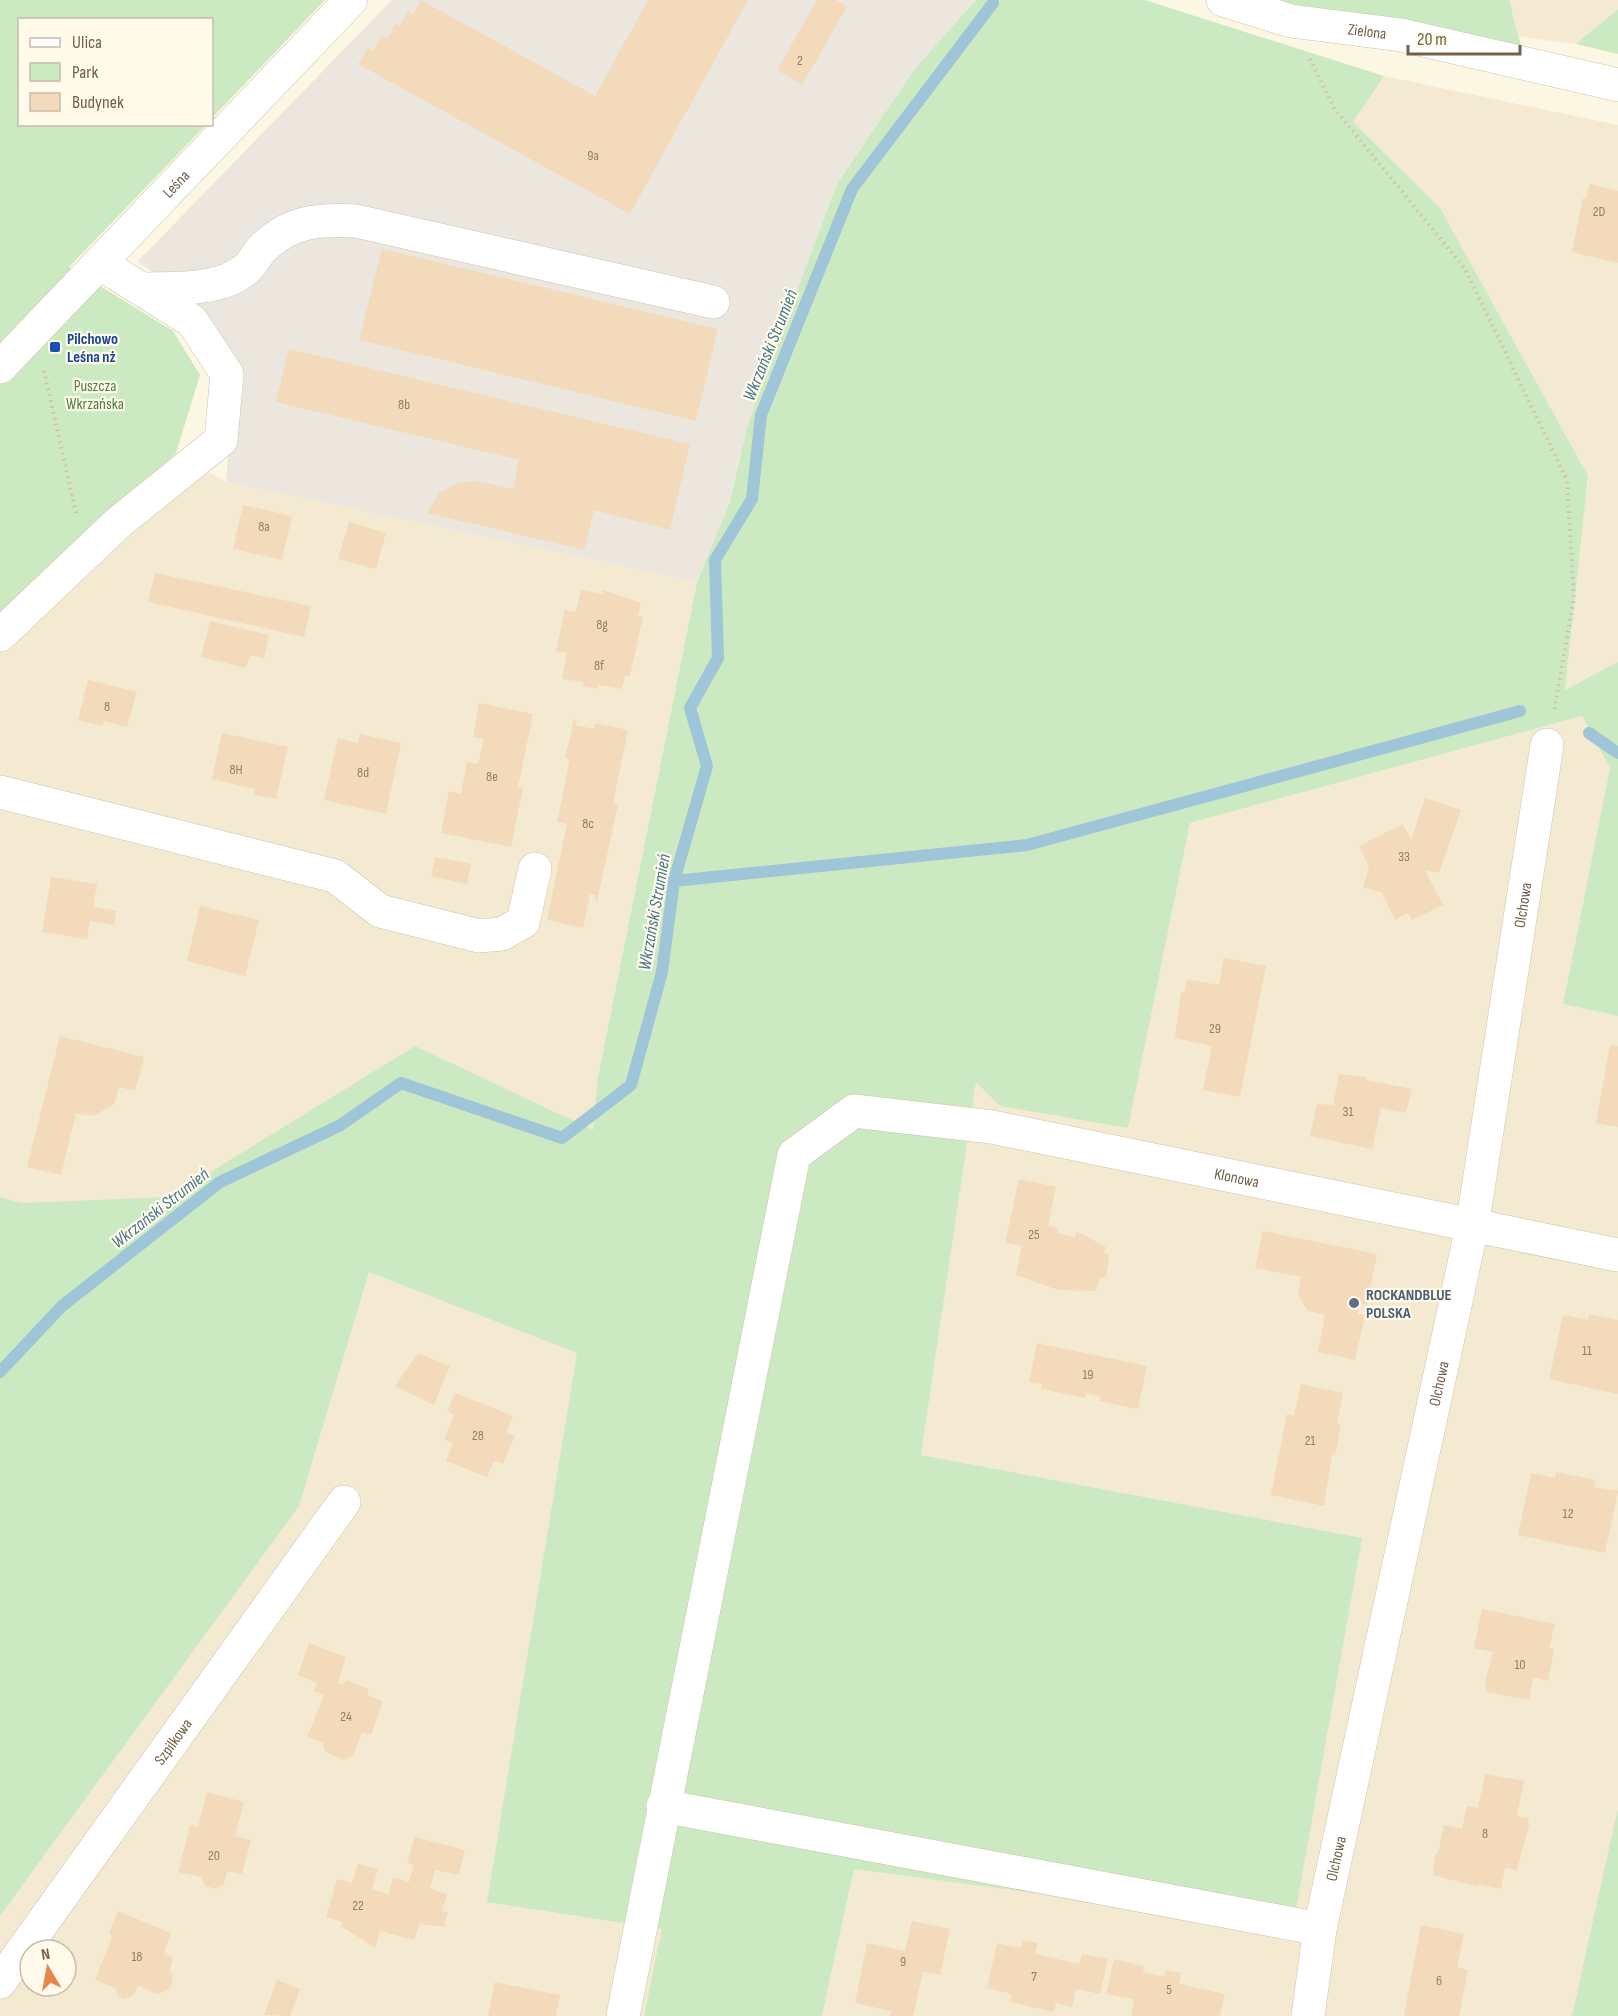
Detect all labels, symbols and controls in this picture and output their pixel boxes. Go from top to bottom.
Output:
legend [18,18,213,126]
scale bar [1408,18,1520,56]
street label: Zielona [1347,20,1387,44]
text: 20 m [1417,29,1447,50]
text: Ulica [72,32,102,53]
house number: 2 [797,52,803,69]
text: Park [72,62,98,83]
text: Budynek [72,92,124,113]
house number: 9a [587,147,599,164]
street label: Leśna [159,167,194,202]
house number: 2D [1593,203,1605,220]
water label: Wkrzański Strumień [739,286,802,404]
place label: Pilchowo Leśna nż [67,330,118,367]
marker: Pilchowo Leśna nż [48,340,62,354]
park label: Puszcza Wkrzańska [66,377,124,414]
house number: 8b [398,396,410,413]
house number: 8a [258,518,270,535]
house number: 8g [596,616,608,633]
house number: 8f [594,657,605,674]
house number: 8 [104,698,110,715]
house number: 8H [229,761,243,778]
house number: 8d [357,764,369,781]
house number: 8e [486,768,498,785]
house number: 8c [582,815,594,832]
house number: 33 [1398,848,1410,865]
water label: Wkrzański Strumień [634,852,675,972]
street label: Olchowa [1511,881,1536,929]
house number: 29 [1209,1020,1221,1037]
house number: 31 [1343,1103,1353,1120]
water label: Wkrzański Strumień [107,1164,214,1253]
street label: Klonowa [1212,1165,1261,1192]
house number: 25 [1028,1226,1040,1243]
place label: ROCKANDBLUE POLSKA [1366,1286,1452,1323]
marker: ROCKANDBLUE POLSKA [1347,1296,1361,1310]
house number: 11 [1582,1342,1592,1359]
street label: Olchowa [1425,1359,1454,1408]
house number: 19 [1082,1366,1094,1383]
house number: 28 [472,1427,484,1444]
house number: 21 [1305,1432,1315,1449]
house number: 12 [1563,1505,1574,1522]
house number: 10 [1514,1656,1526,1673]
house number: 24 [340,1708,352,1725]
street label: Szpilkowa [151,1715,197,1769]
house number: 8 [1482,1825,1488,1842]
street label: Olchowa [1323,1834,1351,1883]
house number: 20 [208,1847,220,1864]
house number: 22 [352,1897,364,1914]
north arrow [18,1938,78,1998]
text: N [40,1945,52,1965]
house number: 18 [131,1948,143,1965]
house number: 9 [900,1953,906,1970]
house number: 7 [1031,1968,1037,1985]
house number: 6 [1436,1972,1442,1989]
house number: 5 [1166,1981,1172,1998]

